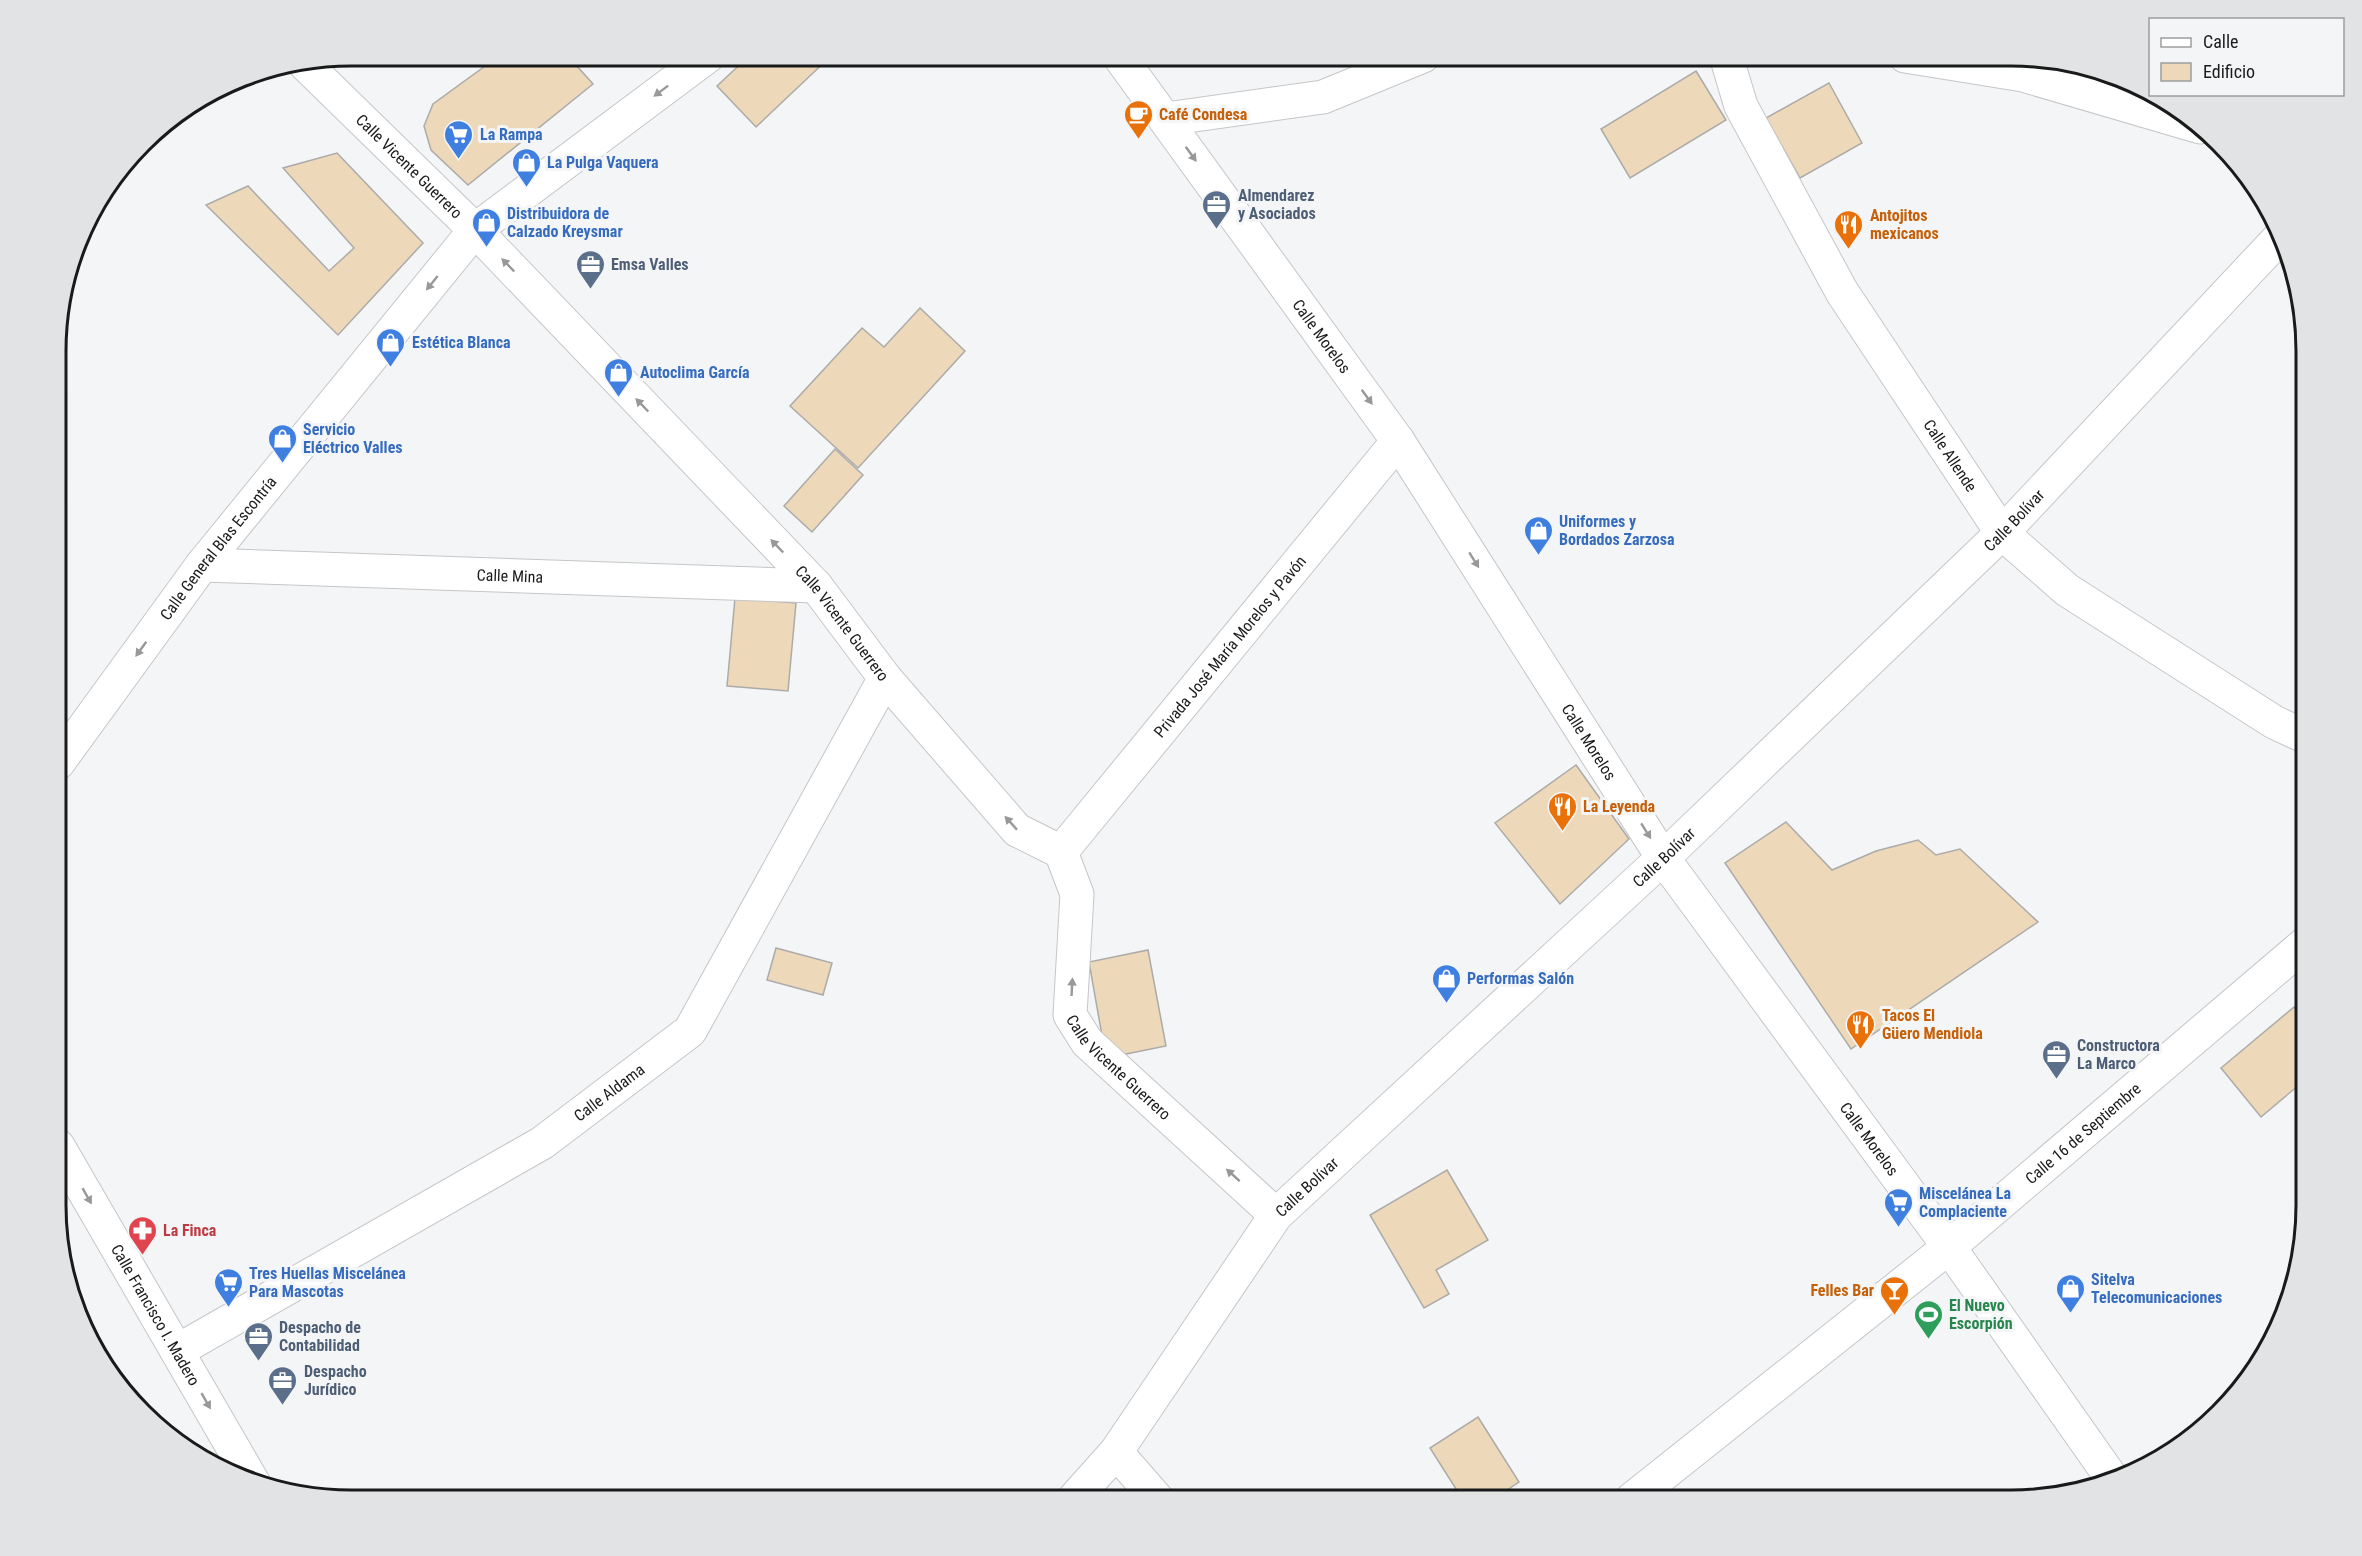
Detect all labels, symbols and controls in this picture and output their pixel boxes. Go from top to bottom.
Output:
legend [2149,18,2344,96]
text: Calle [2203,31,2239,52]
text: Edificio [2203,61,2255,82]
one-way arrow [653,84,668,96]
cafe icon: Café Condesa [1122,98,1154,140]
place label: Café Condesa [1159,105,1248,124]
street label: Calle Vicente Guerrero [352,110,466,222]
supermarket icon: La Rampa [443,118,475,160]
place label: La Rampa [480,125,543,144]
one-way arrow [1185,145,1197,161]
shop icon: La Pulga Vaquera [510,146,542,188]
place label: La Pulga Vaquera [547,153,659,172]
place label: Almendarez y Asociados [1238,186,1316,223]
office icon: Almendarez y Asociados [1201,188,1233,230]
place label: Distribuidora de Calzado Kreysmar [507,204,623,241]
shop icon: Distribuidora de Calzado Kreysmar [470,206,502,248]
place label: Antojitos mexicanos [1870,206,1939,243]
restaurant icon: Antojitos mexicanos [1833,208,1865,250]
office icon: Emsa Valles [574,248,606,290]
place label: Emsa Valles [611,255,689,274]
one-way arrow [501,258,515,272]
one-way arrow [427,275,439,290]
street label: Calle Morelos [1289,296,1355,377]
shop icon: Estética Blanca [375,326,407,368]
place label: Estética Blanca [412,333,511,352]
shop icon: Autoclima García [603,356,635,398]
place label: Autoclima García [640,363,750,382]
one-way arrow [1361,388,1373,404]
one-way arrow [636,399,650,413]
street label: Calle Allende [1919,416,1981,495]
place label: Servicio Eléctrico Valles [303,420,403,457]
shop icon: Servicio Eléctrico Valles [266,422,298,464]
street label: Calle General Blas Escontría [156,473,280,624]
street label: Calle Bolívar [1980,485,2048,555]
place label: Uniformes y Bordados Zarzosa [1559,512,1675,549]
shop icon: Uniformes y Bordados Zarzosa [1522,514,1554,556]
one-way arrow [771,540,785,554]
one-way arrow [1468,551,1480,567]
street label: Privada José María Morelos y Pavón [1150,552,1310,741]
street label: Calle Vicente Guerrero [791,562,893,685]
street label: Calle Mina [476,565,543,587]
one-way arrow [135,640,147,656]
street label: Calle Morelos [1558,701,1620,784]
restaurant icon: La Leyenda [1546,790,1578,832]
place label: La Leyenda [1583,797,1656,816]
one-way arrow [1005,816,1018,831]
one-way arrow [1640,822,1652,838]
street label: Calle Bolívar [1629,823,1699,891]
shop icon: Performas Salón [1430,962,1462,1004]
place label: Performas Salón [1467,969,1574,988]
one-way arrow [1067,977,1076,996]
place label: Tacos El Güero Mendiola [1882,1006,1983,1043]
restaurant icon: Tacos El Güero Mendiola [1845,1008,1877,1050]
street label: Calle Vicente Guerrero [1062,1011,1174,1124]
place label: Constructora La Marco [2077,1036,2160,1073]
office icon: Constructora La Marco [2040,1038,2072,1080]
street label: Calle Aldama [570,1060,648,1126]
street label: Calle 16 de Septiembre [2021,1079,2145,1188]
street label: Calle Morelos [1836,1099,1902,1180]
street label: Calle Bolívar [1272,1153,1342,1221]
one-way arrow [1225,1168,1240,1182]
place label: Miscelánea La Complaciente [1919,1184,2011,1221]
supermarket icon: Miscelánea La Complaciente [1882,1186,1914,1228]
one-way arrow [82,1188,93,1204]
pharmacy icon: La Finca [126,1214,158,1256]
place label: La Finca [163,1221,217,1240]
street label: Calle Francisco I. Madero [107,1241,204,1389]
place label: Tres Huellas Miscelánea Para Mascotas [249,1264,406,1301]
supermarket icon: Tres Huellas Miscelánea Para Mascotas [212,1266,244,1308]
place label: Sitelva Telecomunicaciones [2091,1270,2222,1307]
shop icon: Sitelva Telecomunicaciones [2054,1272,2086,1314]
bar icon: Felles Bar [1879,1274,1911,1316]
place label: Felles Bar [1810,1281,1874,1300]
place label: El Nuevo Escorpión [1949,1296,2013,1333]
sports icon: El Nuevo Escorpión [1912,1298,1944,1340]
place label: Despacho de Contabilidad [279,1318,361,1355]
office icon: Despacho de Contabilidad [242,1320,274,1362]
place label: Despacho Jurídico [304,1362,367,1399]
office icon: Despacho Jurídico [267,1364,299,1406]
one-way arrow [201,1393,211,1410]

